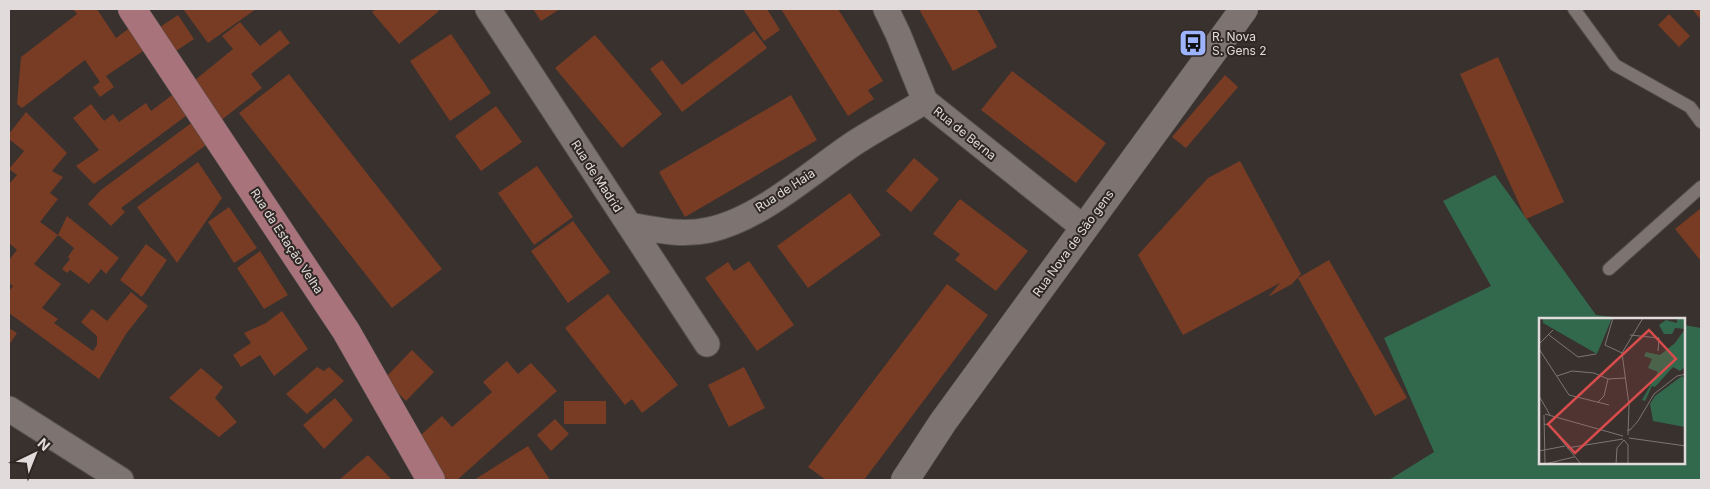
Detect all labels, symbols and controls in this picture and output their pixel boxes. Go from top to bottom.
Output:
bus stop icon: R. Nova S. Gens 2 [1178,28,1208,58]
place label: R. Nova S. Gens 2 [1212,29,1267,58]
street label: Rua de Berna [931,103,999,163]
street label: Rua de Madrid [568,137,626,215]
street label: Rua de Haia [752,165,818,215]
street label: Rua da Estação Velha [247,186,327,296]
street label: Rua Nova de São gens [1029,187,1117,299]
inset map [1539,318,1685,464]
north arrow [10,429,60,479]
text: N [35,434,54,454]

